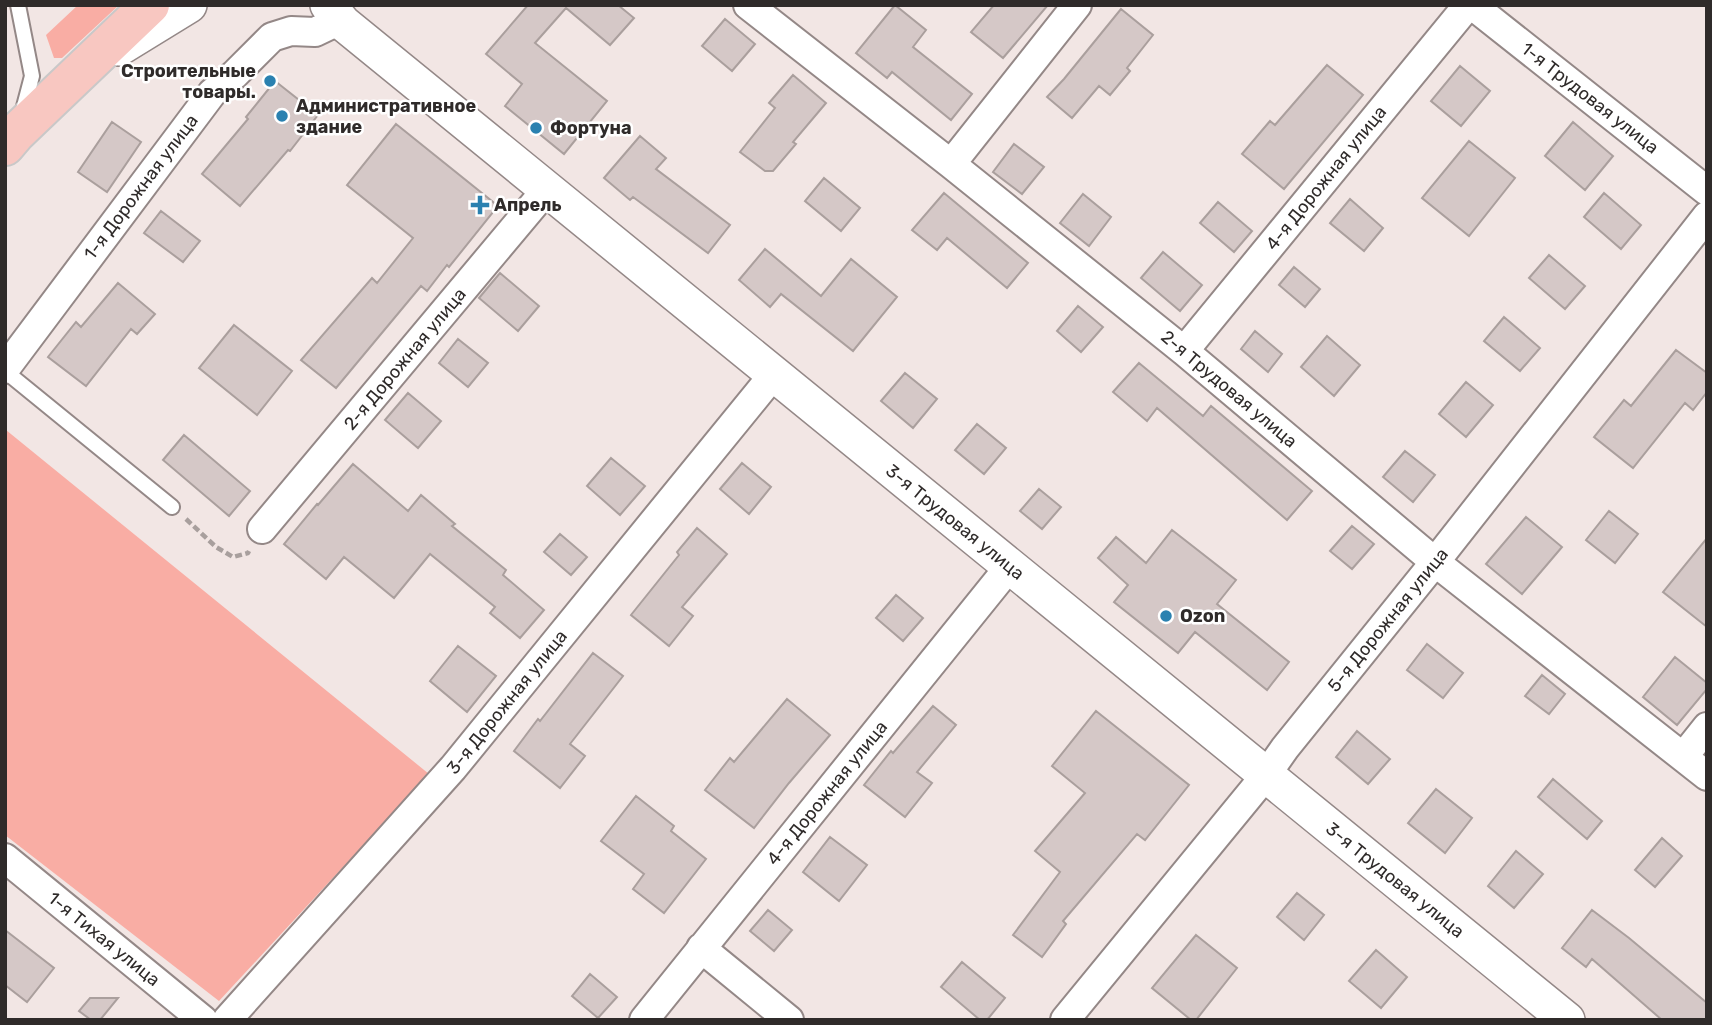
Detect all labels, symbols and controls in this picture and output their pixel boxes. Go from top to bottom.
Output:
street label: 1-я Трудовая улица [1517,37,1663,159]
place label: Строительные товары. [121,60,256,103]
marker: Строительные товары. [262,73,278,89]
place label: Административное здание [296,95,476,138]
street label: 4-я Дорожная улица [1261,101,1391,255]
marker: Административное здание [274,108,290,124]
street label: 1-я Дорожная улица [79,110,203,264]
place label: Фортуна [550,117,632,139]
marker: Фортуна [528,120,544,136]
place label: Апрель [494,194,562,216]
marker: Апрель [472,197,488,213]
street label: 2-я Дорожная улица [339,284,471,434]
street label: 2-я Трудовая улица [1156,326,1302,452]
street label: 3-я Трудовая улица [881,459,1029,585]
street label: 5-я Дорожная улица [1323,544,1453,696]
place label: Ozon [1180,605,1225,627]
marker: Ozon [1158,608,1174,624]
street label: 3-я Дорожная улица [442,625,572,779]
street label: 4-я Дорожная улица [762,716,892,870]
street label: 3-я Трудовая улица [1321,817,1469,943]
street label: 1-я Тихая улица [44,887,164,991]

